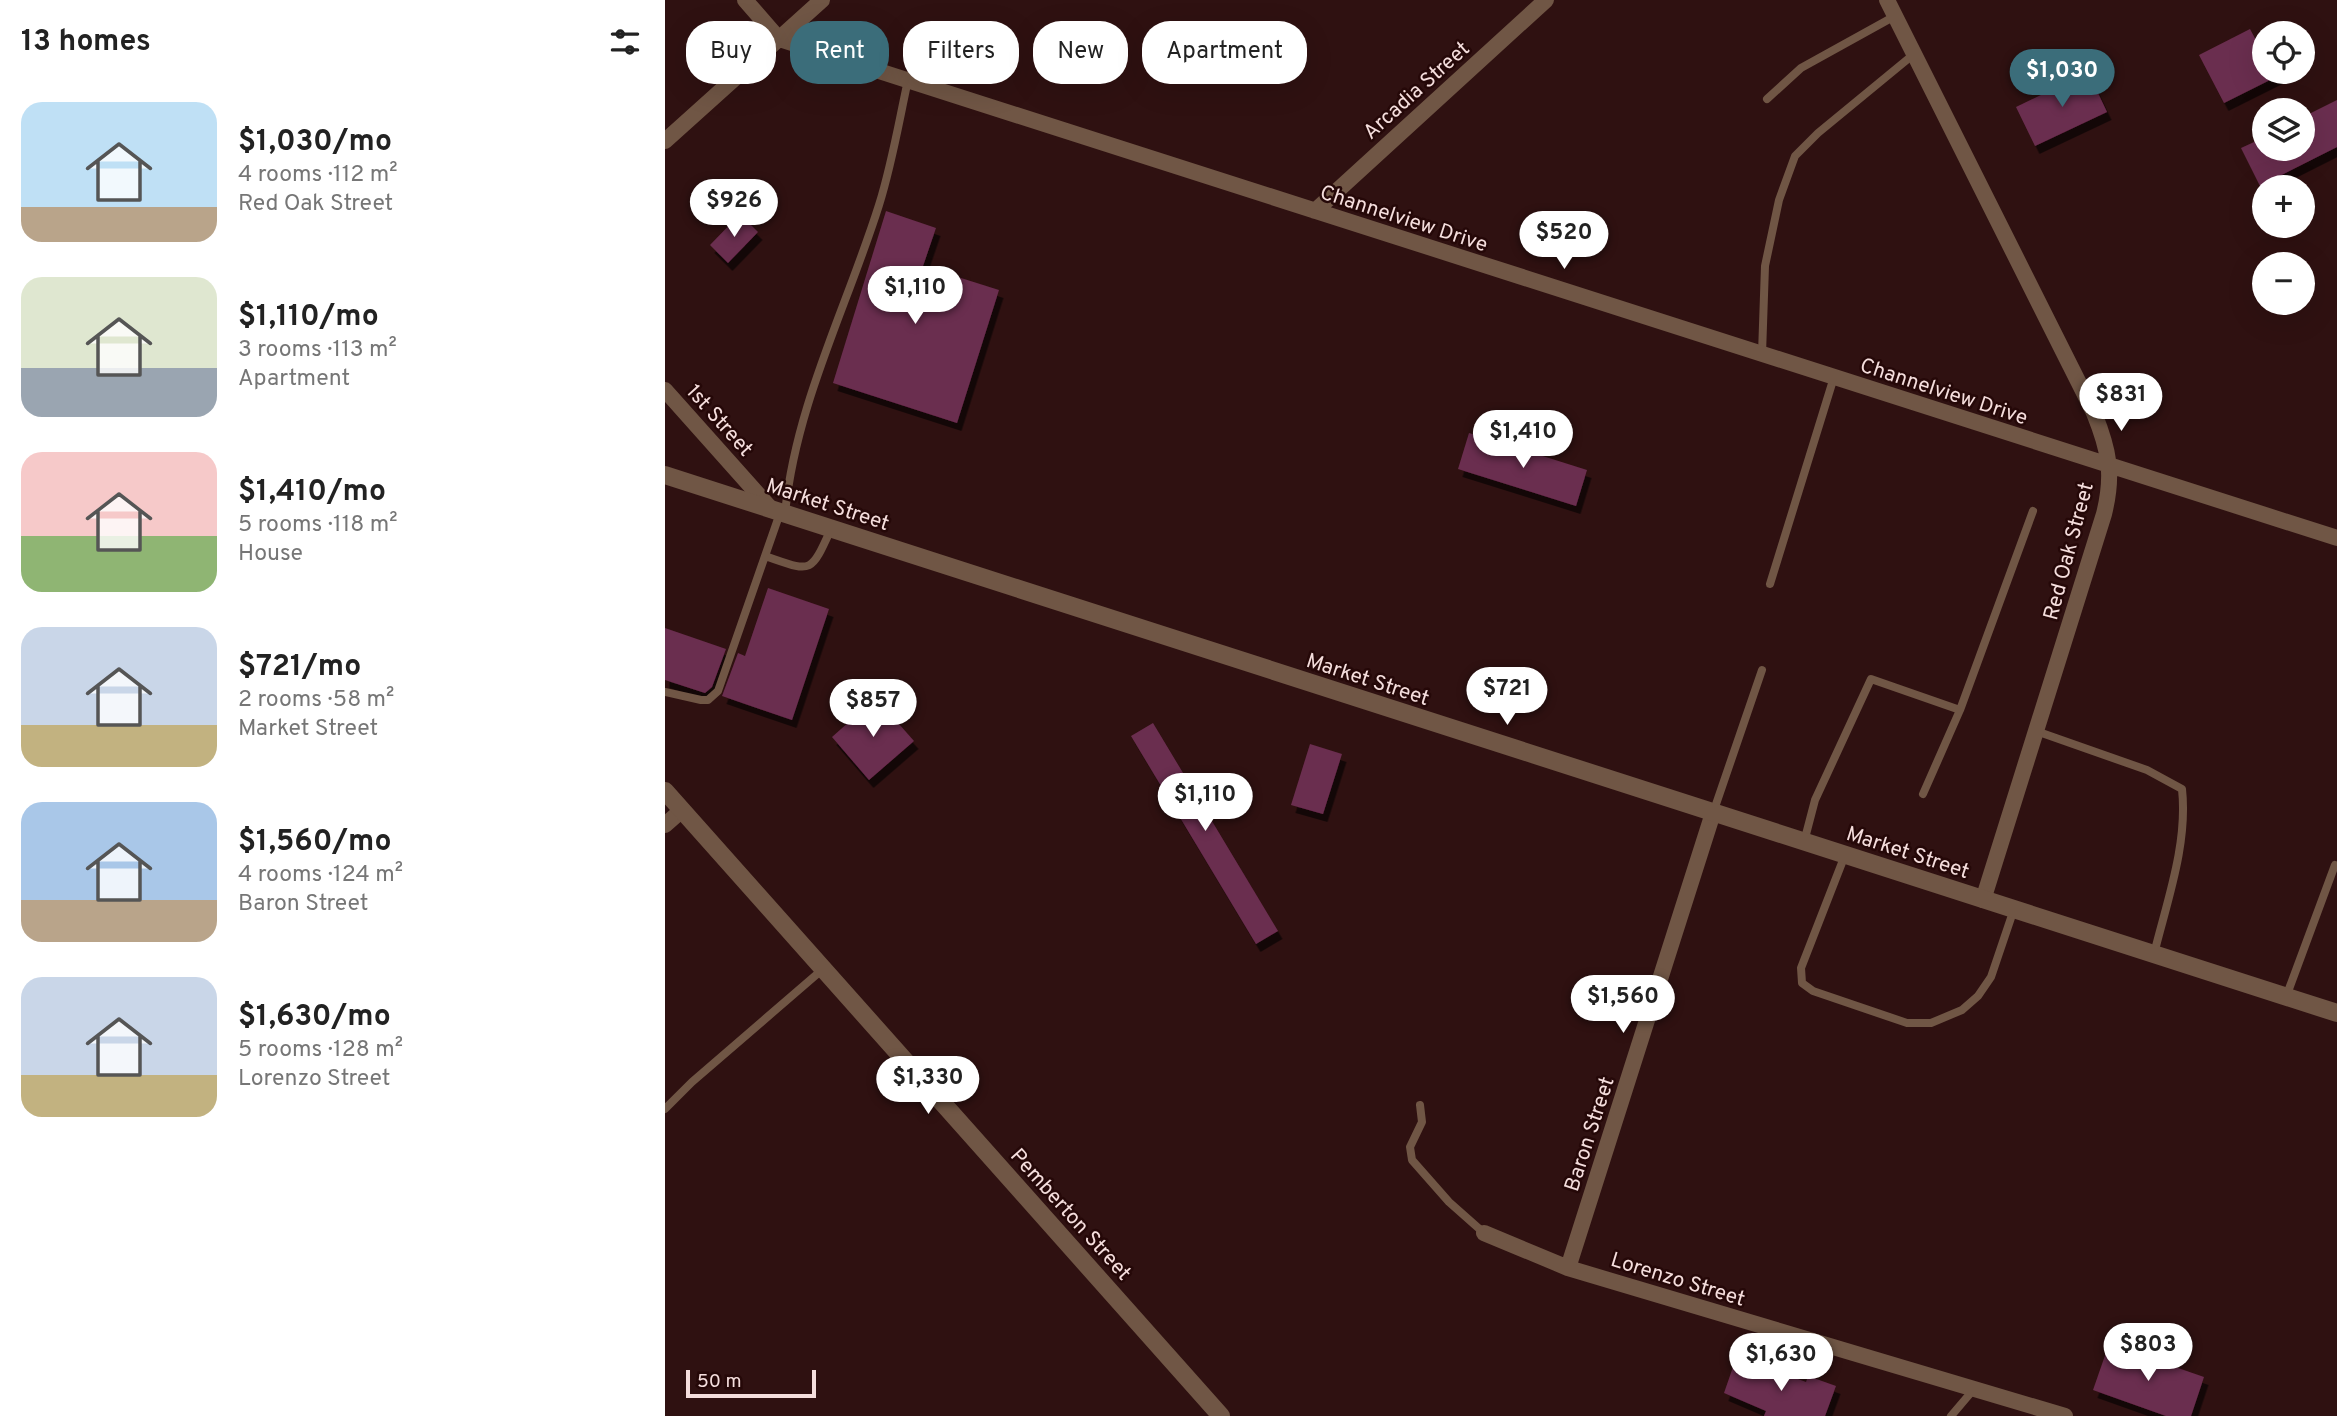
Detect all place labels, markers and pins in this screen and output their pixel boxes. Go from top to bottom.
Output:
pin: $1,030 [2005,50,2119,109]
pin: $926 [693,180,775,239]
pin: $520 [1523,212,1605,271]
pin: $1,110 [858,266,972,326]
pin: $831 [2080,374,2162,433]
pin: $1,410 [1466,410,1580,470]
pin: $721 [1466,668,1548,727]
pin: $857 [832,680,914,739]
pin: $1,110 [1148,774,1262,833]
pin: $1,560 [1566,976,1680,1035]
pin: $1,330 [871,1056,985,1116]
pin: $803 [2107,1324,2189,1383]
pin: $1,630 [1724,1334,1838,1393]

